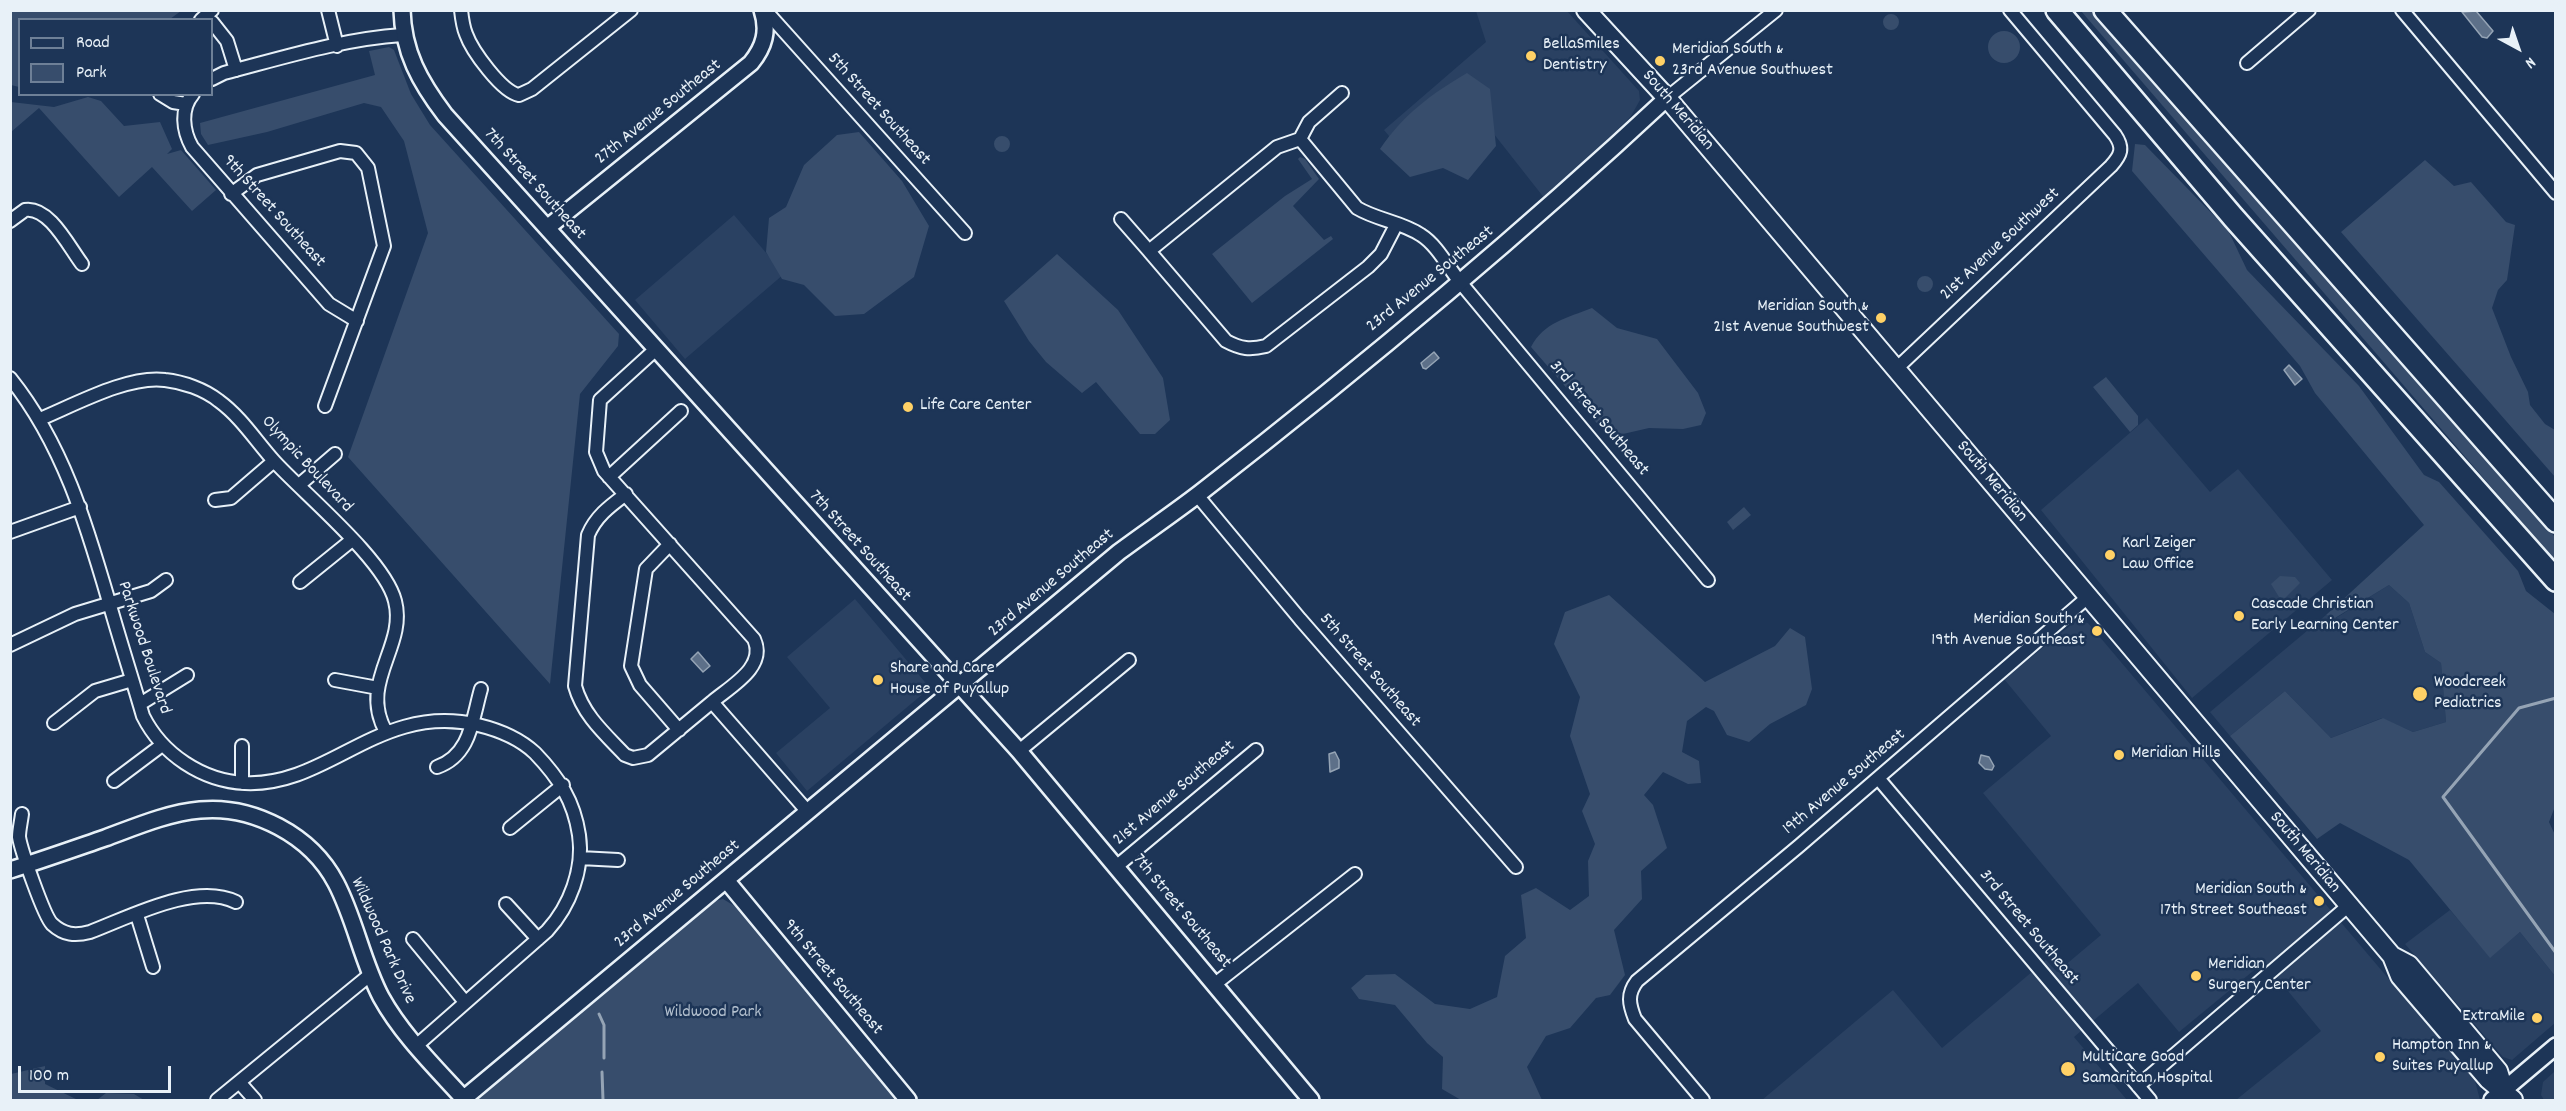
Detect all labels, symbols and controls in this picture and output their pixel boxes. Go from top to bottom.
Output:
legend [18,18,213,96]
north arrow [2488,18,2548,78]
text: Road [76,31,110,56]
place label: BellaSmiles Dentistry [1543,35,1620,78]
place label: Meridian South & 23rd Avenue Southwest [1672,40,1833,82]
street label: 5th Street Southeast [822,49,934,171]
marker: BellaSmiles Dentistry [1524,49,1538,63]
text: N [2519,51,2540,74]
marker: Meridian South & 23rd Avenue Southwest [1653,54,1667,68]
street label: 27th Avenue Southeast [591,55,727,171]
text: Park [76,61,107,86]
street label: South Meridian [1636,66,1718,156]
street label: 7th Street Southeast [478,125,590,245]
street label: 9th Street Southeast [217,151,329,273]
street label: 21st Avenue Southwest [1937,184,2065,306]
street label: 23rd Avenue Southeast [1363,222,1499,338]
place label: Meridian South & 21st Avenue Southwest [1713,297,1869,340]
marker: Meridian South & 21st Avenue Southwest [1874,311,1888,325]
street label: 3rd Street Southeast [1543,357,1653,481]
place label: Life Care Center [920,396,1031,418]
marker: Life Care Center [901,400,915,414]
street label: Olympic Boulevard [256,412,356,518]
street label: South Meridian [1951,437,2031,527]
street label: 7th Street Southeast [803,487,915,607]
street label: 23rd Avenue Southeast [985,525,1119,643]
place label: Karl Zeiger Law Office [2122,534,2195,576]
marker: Karl Zeiger Law Office [2103,548,2117,562]
street label: Parkwood Boulevard [111,579,175,717]
place label: Cascade Christian Early Learning Center [2251,595,2399,638]
street label: 5th Street Southeast [1313,609,1425,733]
marker: Cascade Christian Early Learning Center [2232,609,2246,623]
place label: Meridian South & 19th Avenue Southeast [1931,610,2085,652]
marker: Meridian South & 19th Avenue Southeast [2090,624,2104,638]
place label: Share and Care House of Puyallup [890,659,1009,702]
marker: Share and Care House of Puyallup [871,673,885,687]
place label: Woodcreek Pediatrics [2434,673,2506,716]
marker: Woodcreek Pediatrics [2411,685,2429,703]
street label: 19th Avenue Southeast [1779,725,1911,841]
street label: 21st Avenue Southeast [1110,737,1240,851]
place label: Meridian Hills [2131,744,2221,766]
marker: Meridian Hills [2112,748,2126,762]
street label: South Meridian [2264,808,2344,898]
street label: 23rd Avenue Southeast [611,836,745,954]
street label: 7th Street Southeast [1127,850,1235,974]
street label: 3rd Street Southeast [1973,866,2083,990]
street label: Wildwood Park Drive [344,874,420,1008]
place label: Meridian South & 17th Street Southeast [2160,880,2307,922]
marker: Meridian South & 17th Street Southeast [2312,894,2326,908]
street label: 9th Street Southeast [777,916,887,1040]
place label: Meridian Surgery Center [2208,955,2311,998]
marker: Meridian Surgery Center [2189,969,2203,983]
park label: Wildwood Park [664,1003,762,1025]
place label: ExtraMile [2462,1007,2525,1029]
marker: ExtraMile [2530,1011,2544,1025]
place label: Hampton Inn & Suites Puyallup [2392,1036,2494,1078]
place label: MultiCare Good Samaritan Hospital [2082,1048,2212,1090]
marker: Hampton Inn & Suites Puyallup [2373,1050,2387,1064]
scale bar [21,1054,174,1092]
marker: MultiCare Good Samaritan Hospital [2059,1060,2077,1078]
text: 100 m [29,1064,69,1089]

